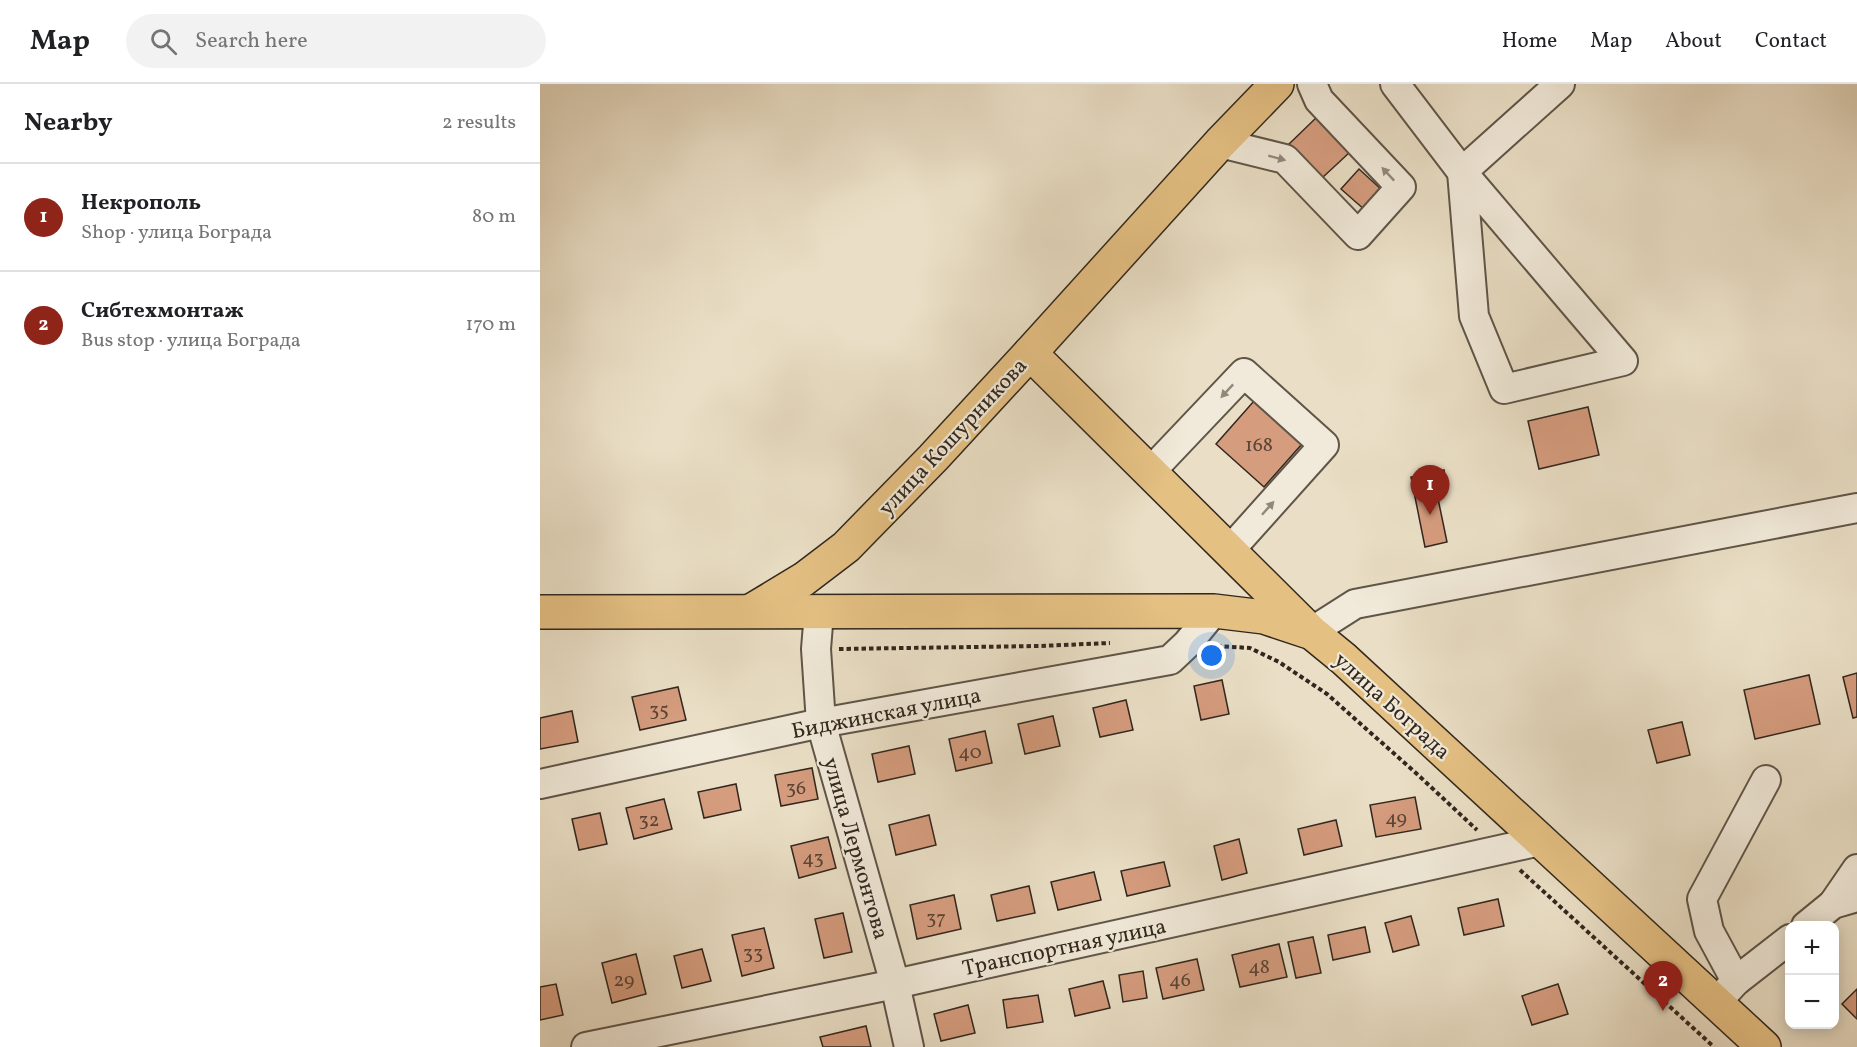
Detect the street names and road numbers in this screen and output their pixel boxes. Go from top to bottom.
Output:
street label: улица Кошурникова [872,352,1035,524]
street label: улица Бограда [1326,646,1457,768]
street label: Биджинская улица [789,681,984,748]
street label: улица Лермонтова [814,754,895,943]
street label: Транспортная улица [960,912,1169,985]

